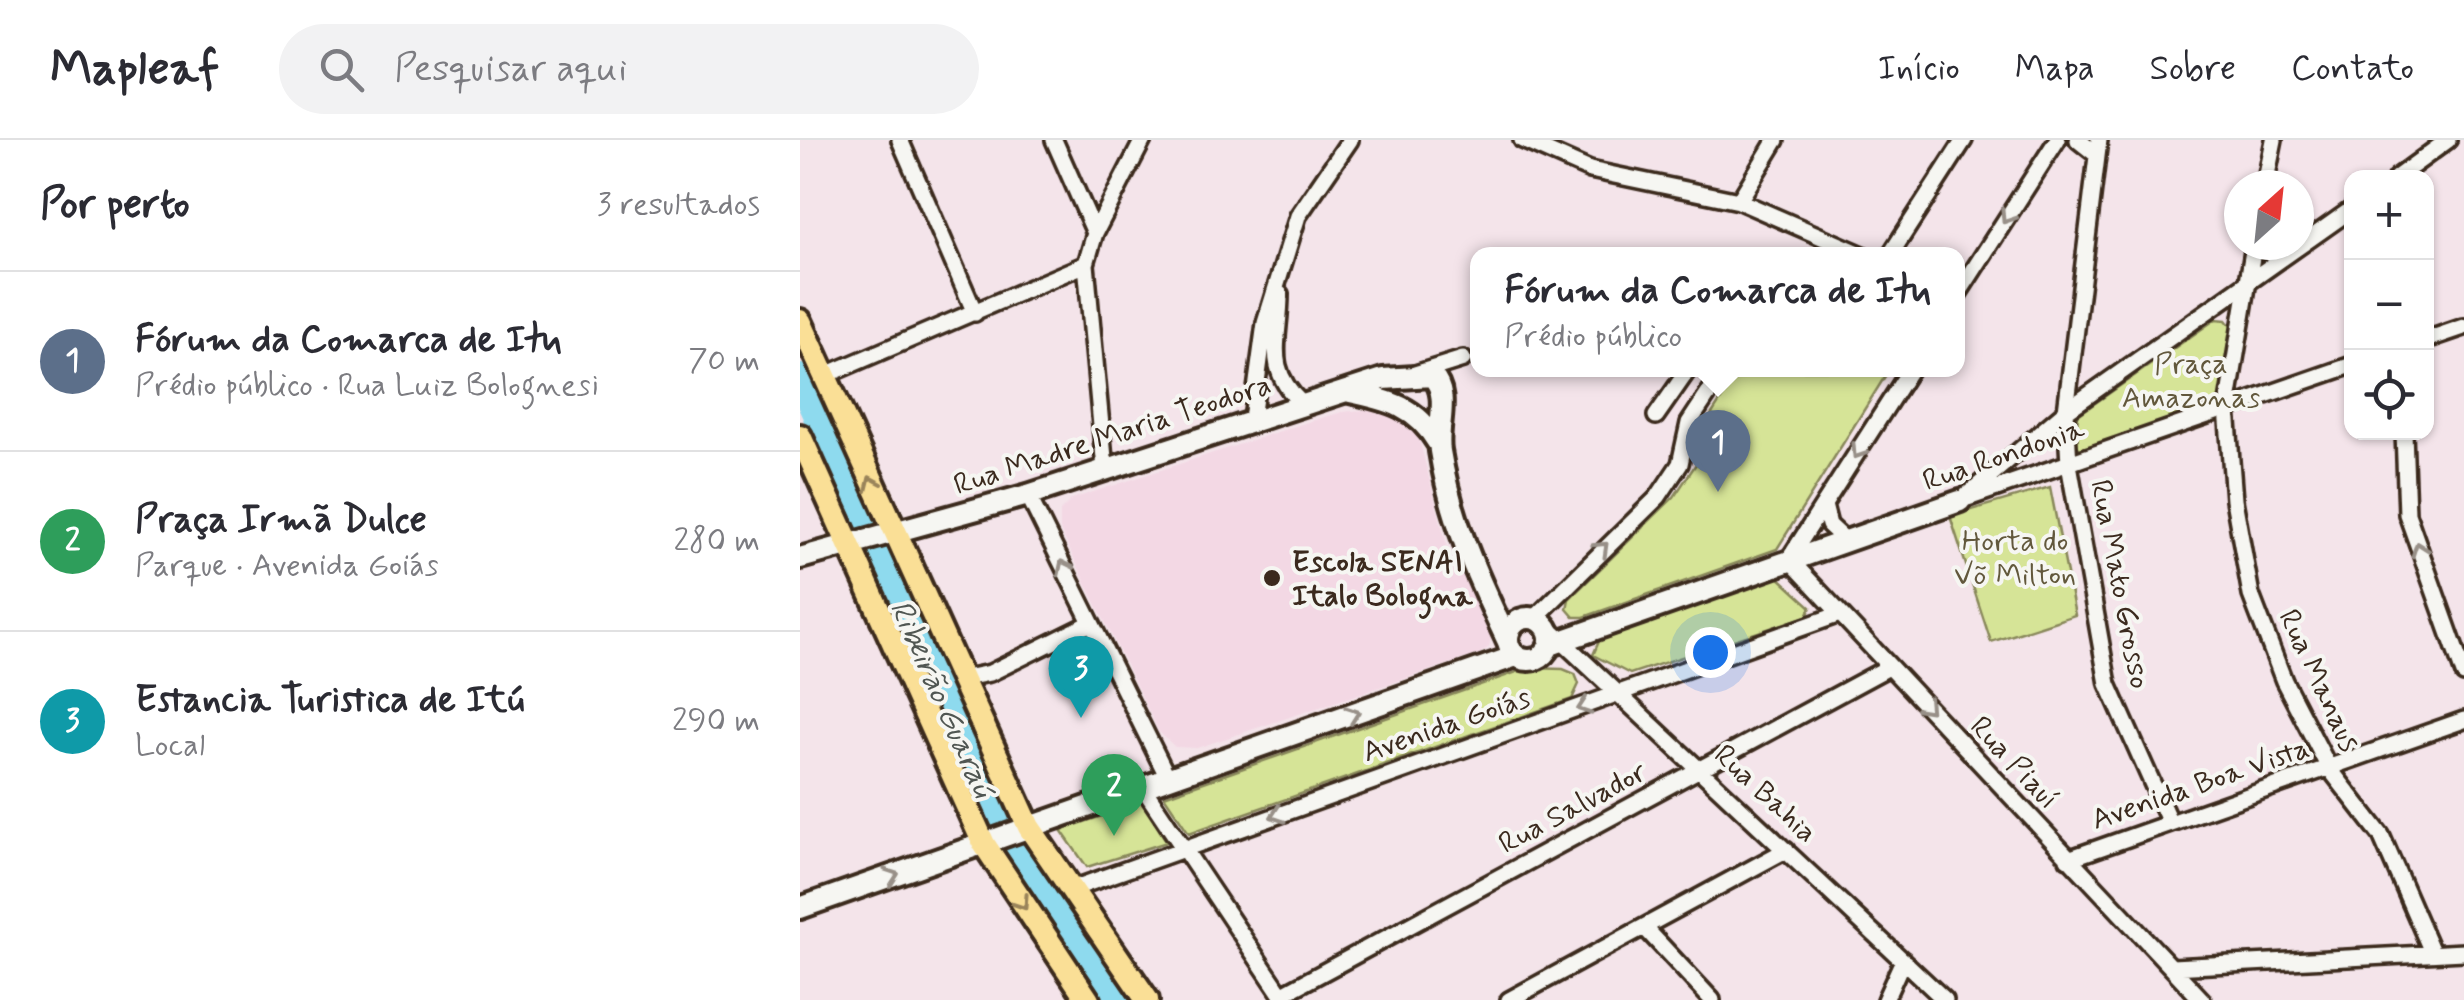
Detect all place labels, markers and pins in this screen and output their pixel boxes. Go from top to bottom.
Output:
pin: 1 [1686,410,1750,492]
place label: Escola SENAI Italo Bologna [1292,543,1474,620]
marker: Escola SENAI Italo Bologna [1261,567,1283,589]
pin: 3 [1048,636,1114,718]
pin: 2 [1082,754,1146,836]

